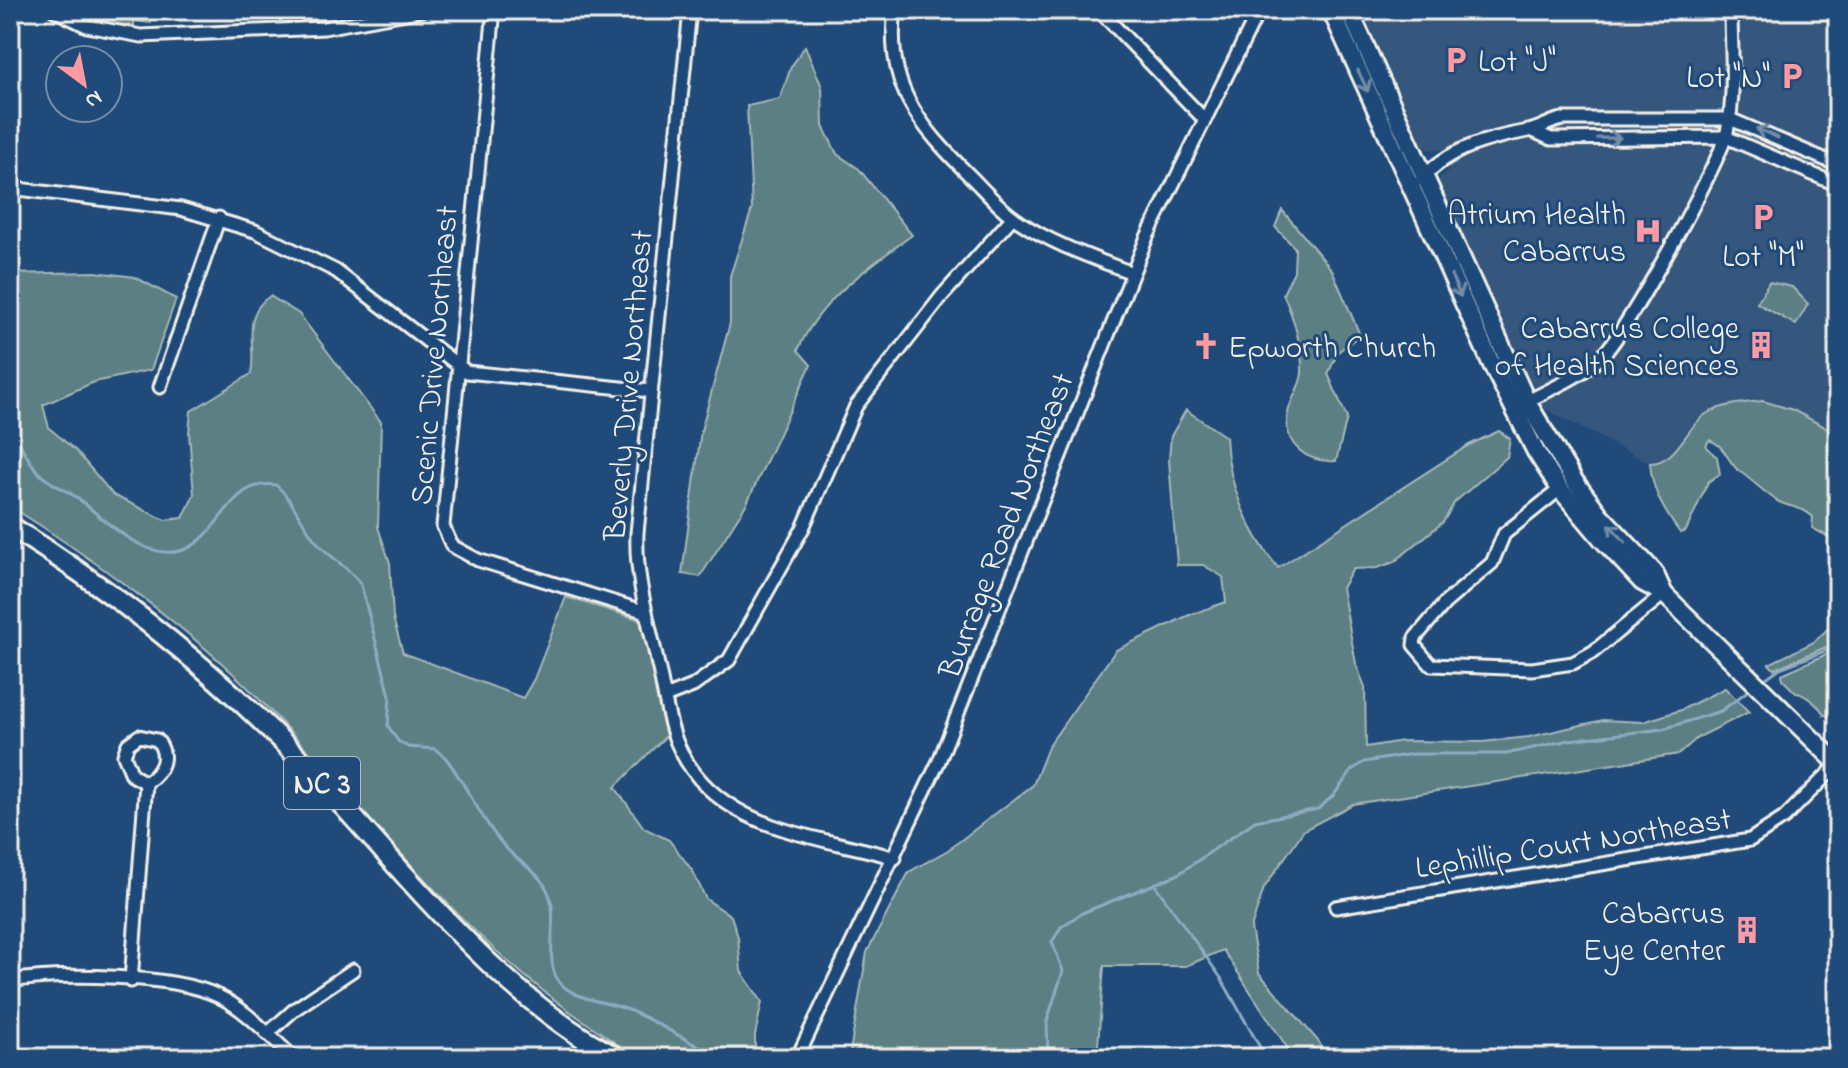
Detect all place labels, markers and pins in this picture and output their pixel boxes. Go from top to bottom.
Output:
place label: Lot "J" [1478,40,1556,87]
parking icon: Lot "J" [1441,45,1471,75]
place label: Lot "N" [1686,56,1770,103]
parking icon: Lot "N" [1777,61,1807,91]
place label: Atrium Health Cabarrus [1447,193,1626,277]
parking icon: Lot "M" [1748,202,1778,232]
hospital icon: Atrium Health Cabarrus [1633,216,1663,246]
place label: Lot "M" [1722,235,1804,282]
place label: Cabarrus College of Health Sciences [1495,307,1740,391]
place label: Epworth Church [1228,326,1436,373]
building icon: Cabarrus College of Health Sciences [1746,330,1776,360]
church icon: Epworth Church [1191,331,1221,361]
place label: Cabarrus Eye Center [1583,892,1725,976]
building icon: Cabarrus Eye Center [1732,915,1762,945]

